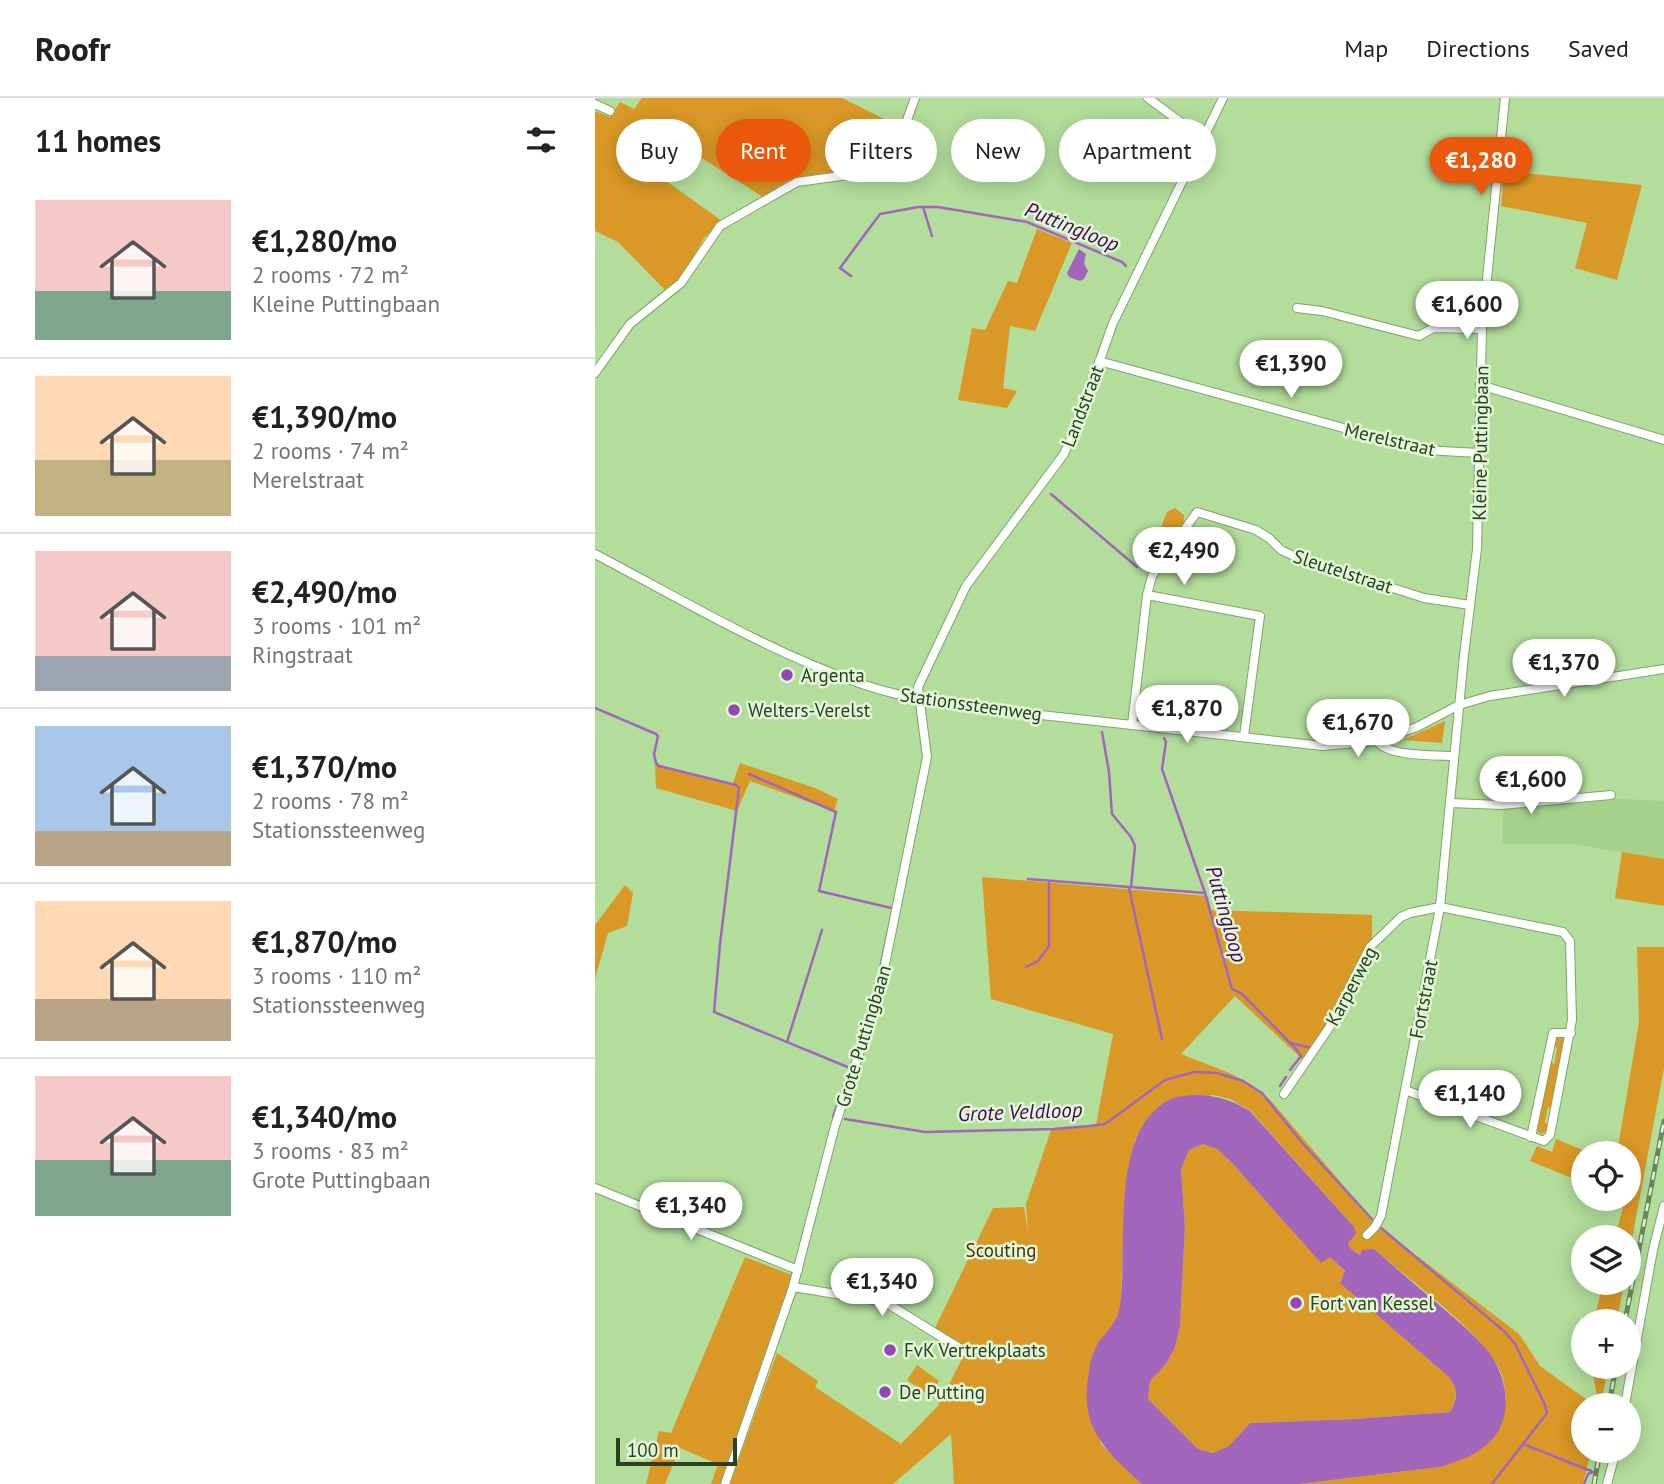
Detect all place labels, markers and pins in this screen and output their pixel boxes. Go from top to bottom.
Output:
pin: €1,280 [1424,138,1538,197]
pin: €1,600 [1410,282,1524,341]
pin: €1,390 [1234,341,1348,400]
pin: €2,490 [1127,528,1241,587]
pin: €1,370 [1507,640,1621,699]
place label: Argenta [801,663,865,687]
marker: Argenta [779,667,795,683]
pin: €1,870 [1130,686,1244,745]
place label: Welters-Verelst [748,698,871,722]
pin: €1,670 [1301,700,1415,759]
marker: Welters-Verelst [726,702,742,718]
pin: €1,600 [1474,756,1588,816]
pin: €1,140 [1413,1070,1527,1130]
pin: €1,340 [634,1182,748,1242]
pin: €1,340 [825,1258,939,1318]
place label: Fort van Kessel [1310,1291,1434,1315]
marker: Fort van Kessel [1288,1295,1304,1311]
place label: FvK Vertrekplaats [904,1338,1046,1362]
marker: FvK Vertrekplaats [882,1342,898,1358]
place label: De Putting [899,1380,985,1404]
marker: De Putting [877,1384,893,1400]

